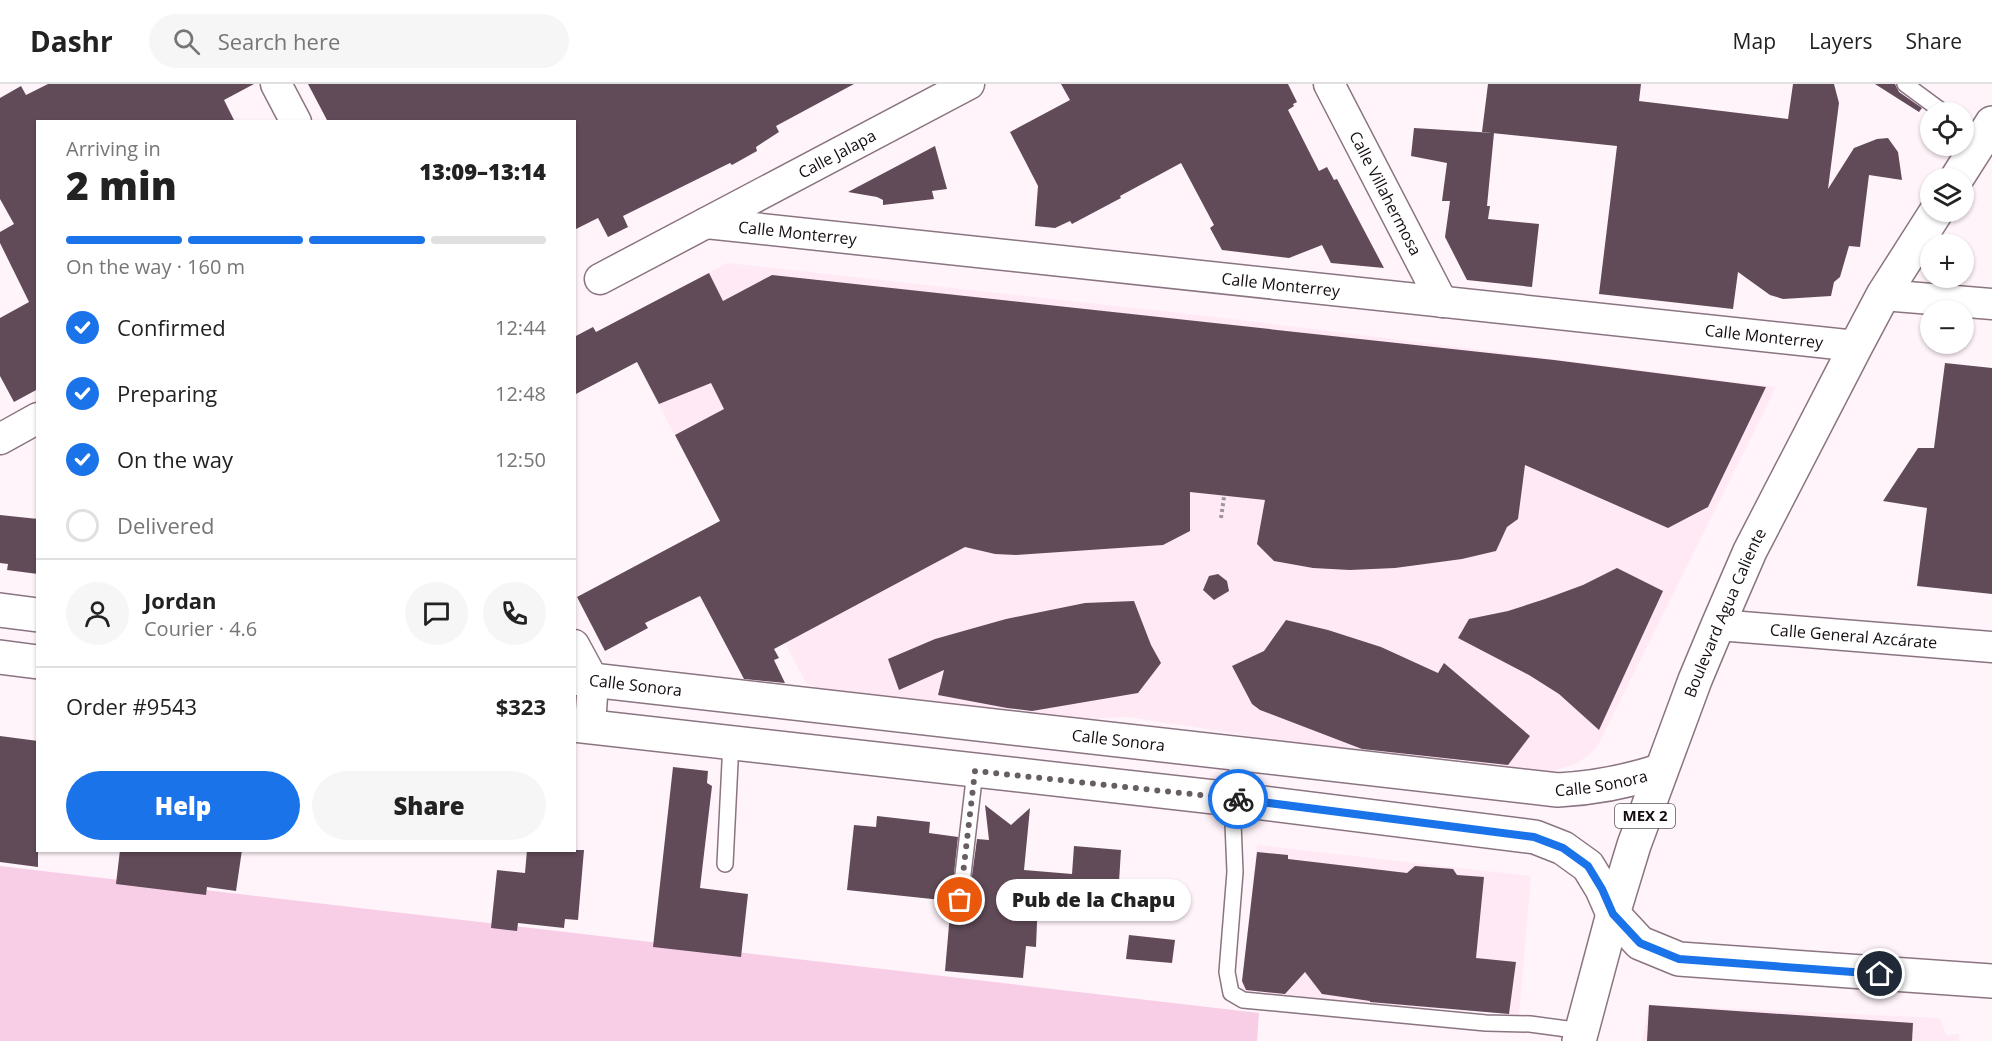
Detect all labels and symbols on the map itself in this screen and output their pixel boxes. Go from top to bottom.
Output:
street label: Calle Jalapa [794,124,880,183]
street label: Calle Villahermosa [1344,127,1427,259]
street label: Calle Monterrey [737,216,859,250]
street label: Calle Monterrey [1220,267,1342,302]
street label: Calle Monterrey [1704,319,1825,354]
street label: Boulevard Agua Caliente [1679,524,1771,700]
street label: Calle General Azcárate [1769,618,1938,654]
street label: Calle Sonora [588,669,683,701]
street label: Calle Sonora [1071,724,1166,756]
street label: Calle Sonora [1554,764,1650,801]
courier [1208,769,1268,829]
road number: MEX 2 [1615,804,1675,828]
pin [934,874,985,925]
callout: Pub de la Chapu [996,879,1191,921]
pin [1854,948,1905,999]

